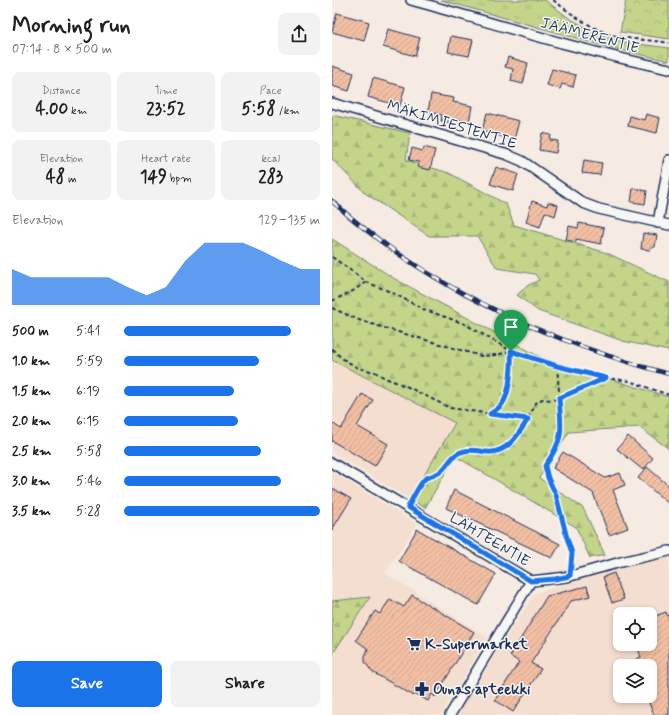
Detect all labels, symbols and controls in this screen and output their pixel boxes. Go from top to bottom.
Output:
text: Morning run [12,12,131,40]
button: share [278,13,320,55]
street label: JÄÄMERENTIE [538,13,641,59]
text: 07:14 · 8 × 500 m [12,41,112,58]
text: Distance [42,84,81,98]
text: Time [154,84,178,98]
text: Pace [260,84,282,98]
street label: MÄKIMIESTENTIE [384,96,519,154]
text: 4.00 [35,98,68,120]
text: 23:52 [146,98,186,120]
text: 5:58 [242,98,276,120]
text: km [68,104,87,118]
text: /km [276,104,300,118]
text: Elevation [40,152,83,166]
text: Heart rate [141,152,191,166]
text: kcal [261,152,280,166]
text: 48 [46,166,65,188]
text: 149 [140,166,167,188]
text: 283 [258,166,283,188]
text: m [65,172,77,186]
text: bpm [167,172,192,186]
text: Elevation [12,212,63,229]
text: 129–135 m [258,212,320,229]
pin [494,310,528,351]
icon: arrive [500,316,522,338]
text: 500 m [12,323,49,340]
text: 5:41 [76,323,100,340]
text: 1.0 km [12,353,50,370]
text: 5:59 [76,353,103,370]
text: 1.5 km [12,383,51,400]
text: 6:19 [76,383,100,400]
text: 2.0 km [12,413,51,430]
text: 6:15 [76,413,99,430]
text: 2.5 km [12,443,51,460]
text: 5:58 [76,443,102,460]
text: 3.0 km [12,473,50,490]
text: 5:46 [76,473,102,490]
text: 3.5 km [12,503,51,520]
text: 5:28 [76,503,101,520]
street label: LÄHTEENTIE [446,508,533,572]
map controls [613,607,657,703]
button: locate [613,607,657,651]
place label: K-Supermarket [425,635,529,655]
supermarket icon: K-Supermarket [406,636,422,652]
button: layers [613,659,657,703]
button: Save [12,661,162,707]
button: Share [170,661,320,707]
place label: Ounas apteekki [433,680,531,700]
pharmacy icon: Ounas apteekki [414,681,430,697]

